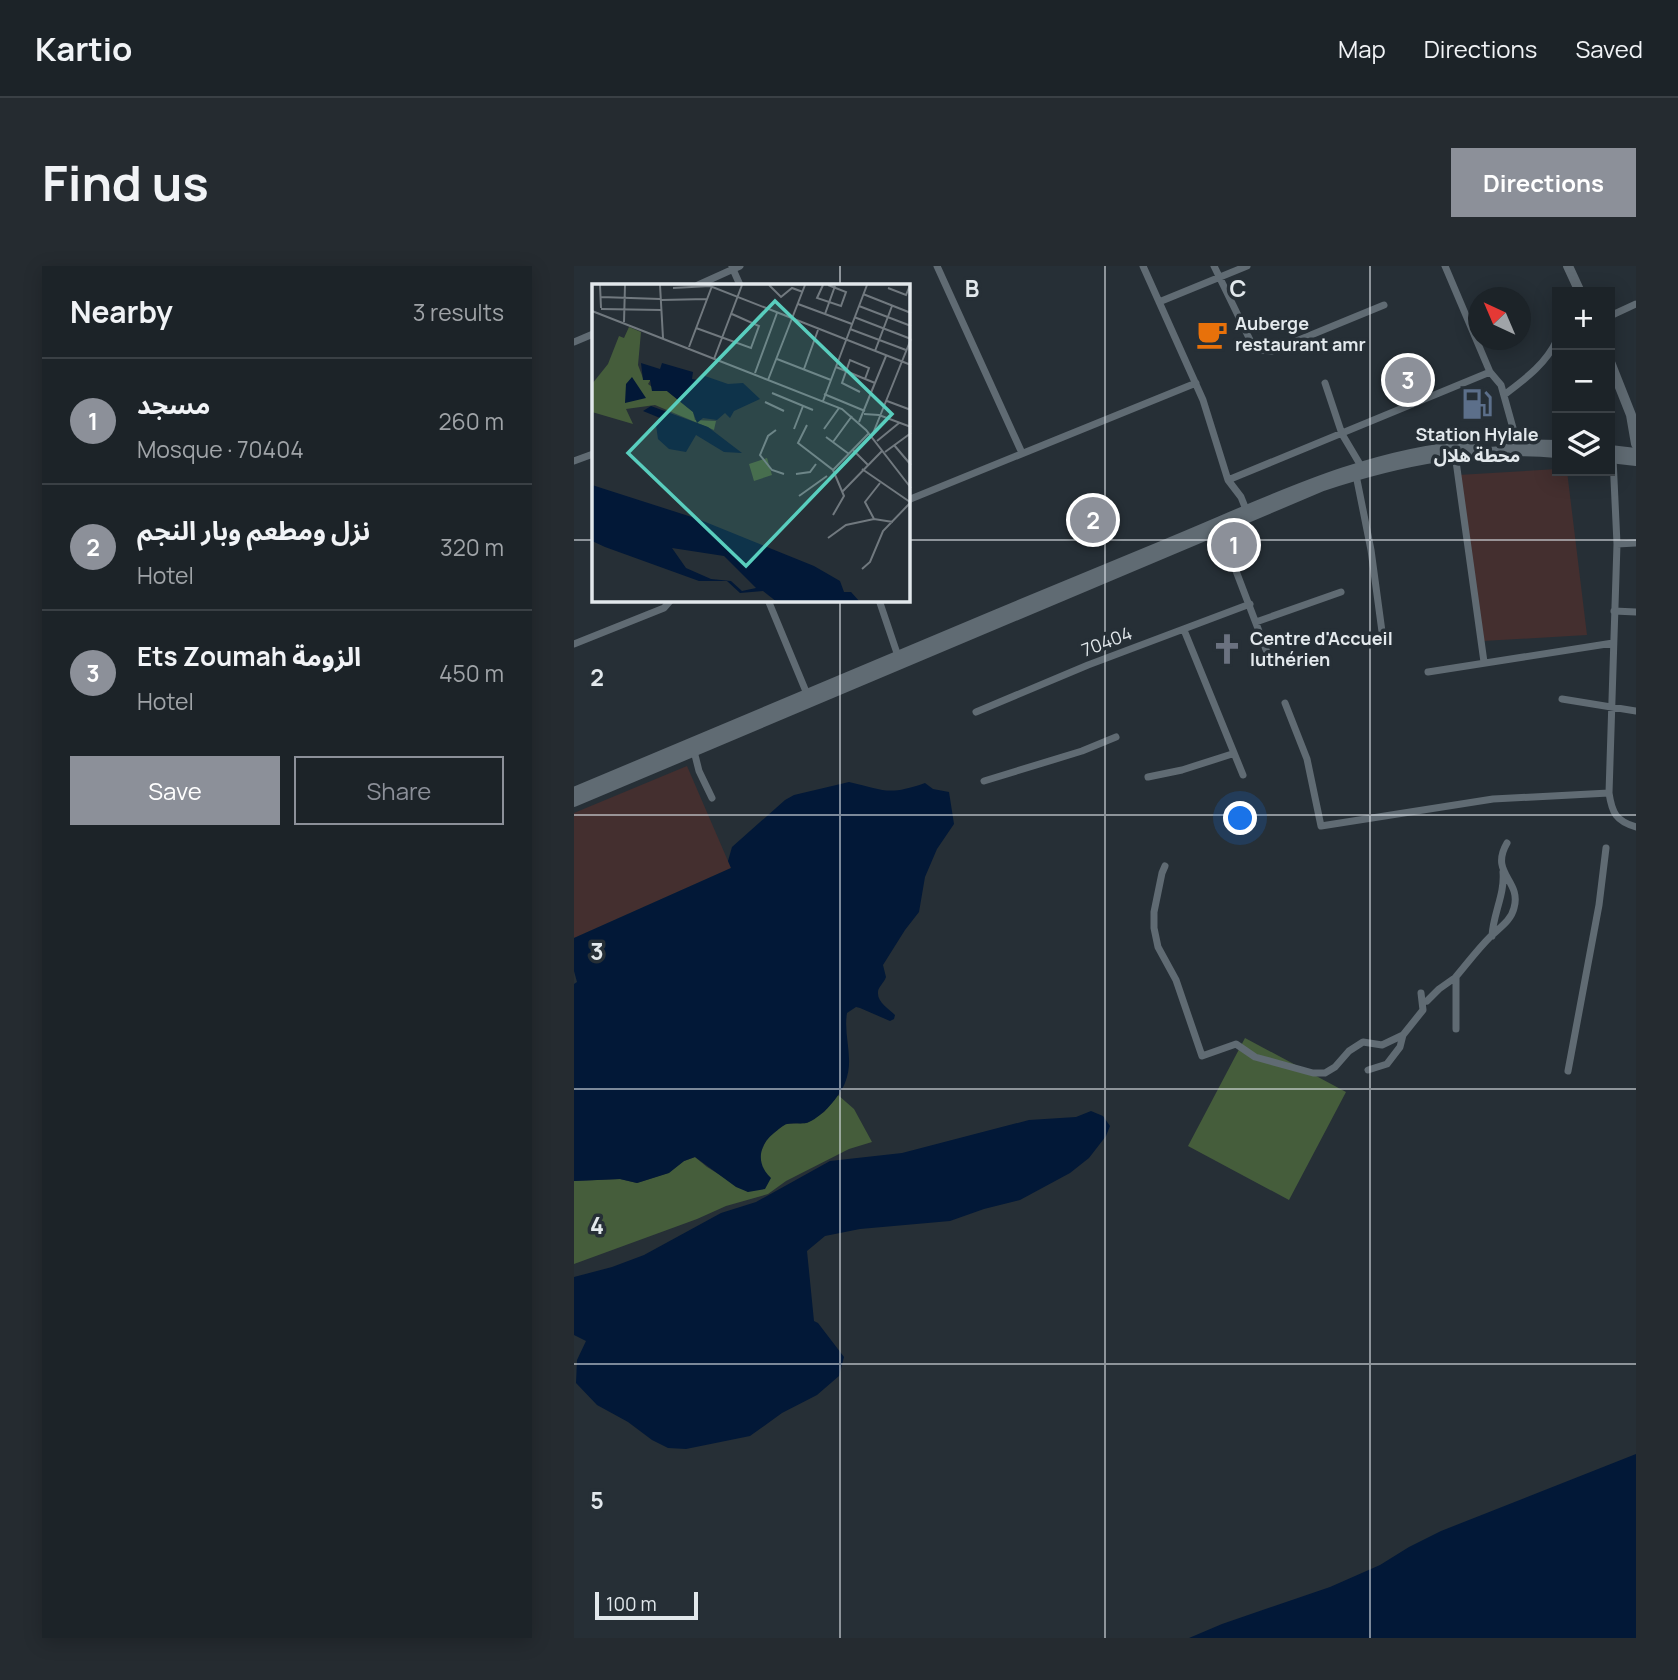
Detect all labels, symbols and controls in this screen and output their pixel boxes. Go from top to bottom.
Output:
text: Kartio [35,26,132,71]
text: Map [1338,32,1386,65]
text: Directions [1424,32,1537,65]
text: Saved [1575,32,1643,65]
button: Directions [1451,148,1636,217]
text: Find us [42,149,209,216]
text: B [965,272,979,304]
text: C [1230,272,1247,304]
inset map [592,284,910,602]
north arrow [1468,287,1531,350]
map controls [1552,287,1615,476]
button: + [1552,287,1615,350]
text: Nearby [70,291,173,332]
text: 3 results [413,296,504,328]
place label: Auberge restaurant amr [1235,311,1366,356]
cafe icon: Auberge restaurant amr [1195,317,1229,351]
button: − [1552,350,1615,413]
pin: 3 [1385,354,1431,406]
text: مسجد [137,386,210,422]
fuel station icon: Station Hylale محطة هلال [1460,387,1494,421]
text: 1 [88,405,98,437]
text: 260 m [438,405,504,437]
button: layers [1552,413,1615,476]
place label: Station Hylale محطة هلال [1415,422,1539,467]
text: Mosque · 70404 [137,433,304,465]
pin: 2 [1070,494,1116,546]
text: نزل ومطعم وبار النجم [137,512,370,548]
pin: 1 [1211,519,1257,571]
text: 2 [86,531,100,563]
text: 320 m [440,531,504,563]
text: Hotel [137,559,194,591]
street label: 70404 [1078,621,1135,662]
place label: Centre d'Accueil luthérien [1250,626,1393,671]
church icon: Centre d'Accueil luthérien [1210,632,1244,666]
text: Ets Zoumah الزومة [137,638,361,674]
text: 3 [86,657,100,689]
text: 450 m [439,657,504,689]
text: 2 [590,661,604,693]
text: Hotel [137,685,194,717]
button: Save [70,756,280,825]
button: Share [294,756,504,825]
your location [1223,801,1257,835]
text: 3 [590,935,604,967]
text: 4 [590,1209,604,1241]
text: 5 [590,1484,604,1516]
scale bar [595,1589,698,1621]
text: 100 m [606,1591,657,1617]

